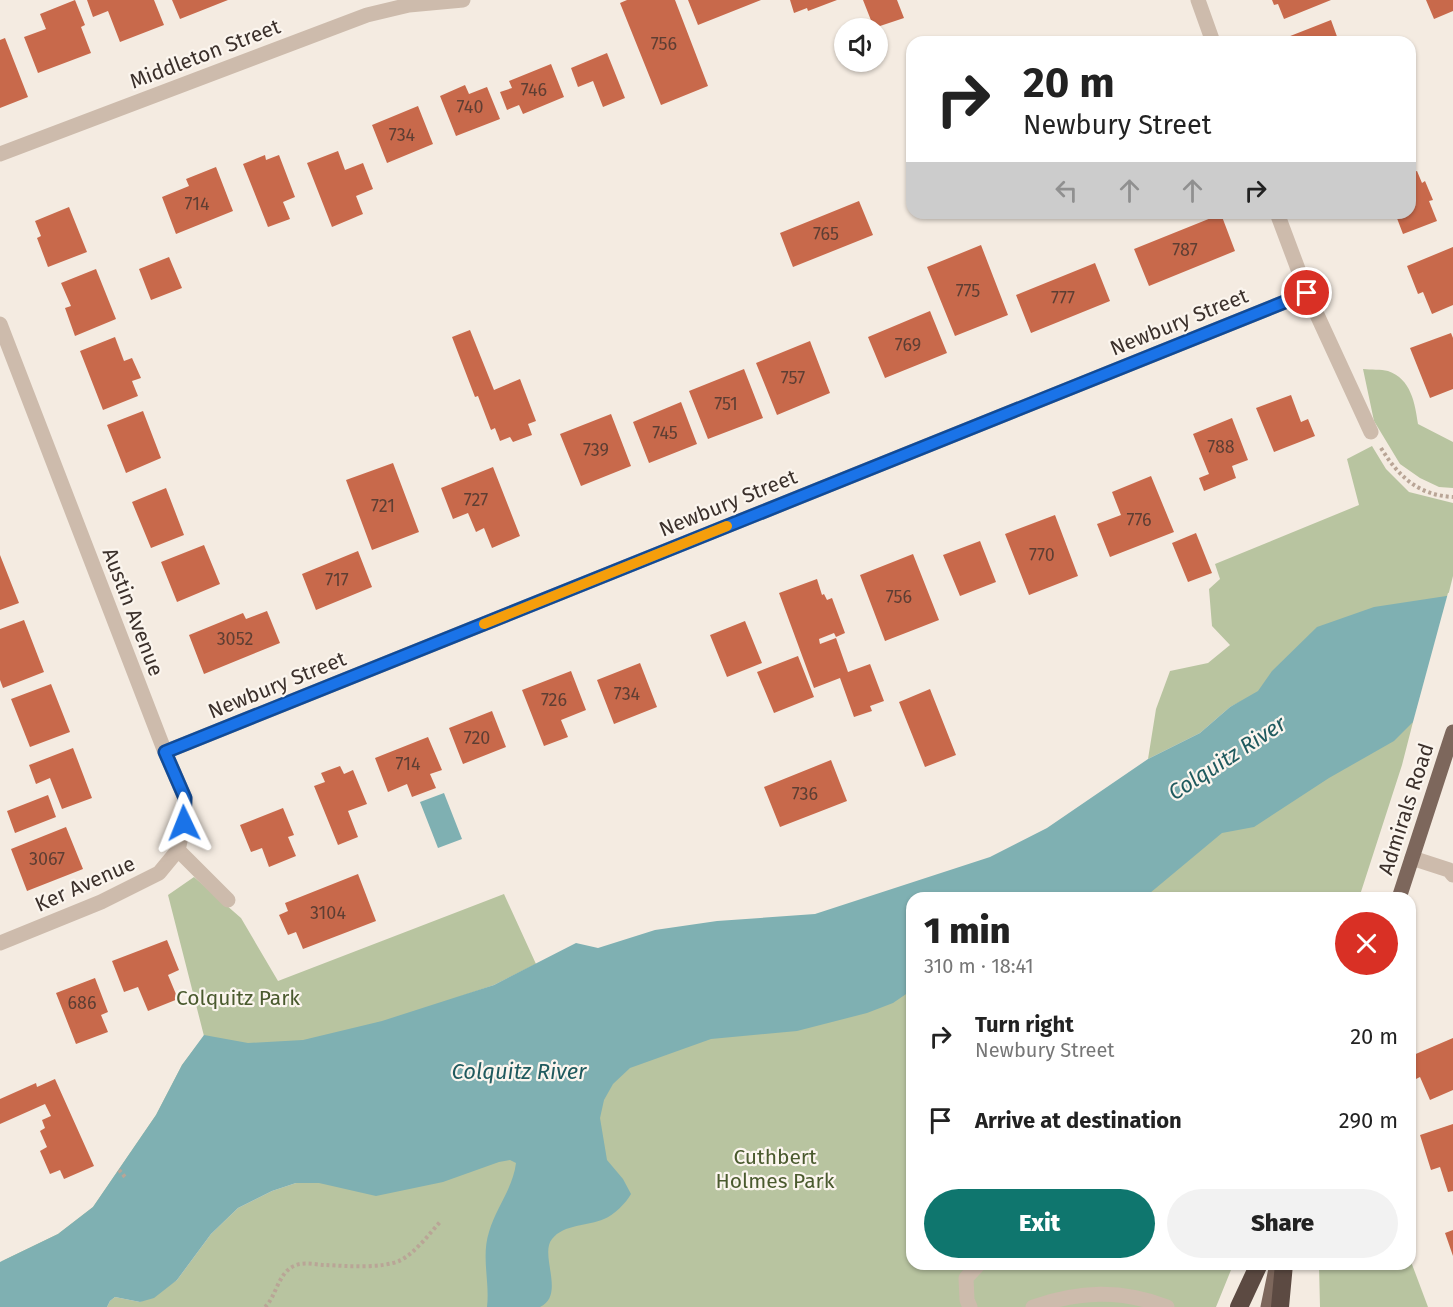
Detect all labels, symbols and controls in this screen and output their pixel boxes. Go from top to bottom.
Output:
street label: Middleton Street [126,13,284,95]
map controls [834,18,888,72]
button: sound [834,18,888,72]
house number: 756 [651,33,677,55]
text: 20 m [1023,58,1115,108]
icon: right [924,60,1002,138]
house number: 746 [521,79,547,101]
house number: 740 [457,96,483,118]
text: Newbury Street [1023,109,1211,141]
house number: 734 [389,124,416,146]
icon: left [1050,174,1083,207]
icon: ahead [1113,174,1146,207]
icon: ahead [1176,174,1209,207]
icon: right [1239,174,1272,207]
house number: 714 [184,193,210,215]
house number: 765 [813,223,839,245]
house number: 787 [1172,239,1198,261]
pin [1281,267,1332,318]
icon: arrive [1290,276,1323,309]
house number: 775 [956,280,980,302]
street label: Newbury Street [1106,282,1252,361]
house number: 777 [1051,287,1075,309]
house number: 769 [895,334,921,356]
house number: 757 [781,367,805,389]
house number: 751 [714,393,738,415]
house number: 745 [652,422,678,444]
house number: 788 [1207,436,1235,458]
house number: 739 [583,439,609,461]
street label: Newbury Street [655,463,801,542]
house number: 727 [464,489,488,511]
house number: 721 [371,495,395,517]
house number: 776 [1126,509,1152,531]
street label: Austin Avenue [97,544,169,680]
house number: 770 [1029,544,1055,566]
house number: 717 [325,569,349,591]
house number: 756 [886,586,912,608]
house number: 3052 [217,628,253,650]
street label: Newbury Street [204,645,350,724]
house number: 734 [614,683,641,705]
house number: 726 [541,689,567,711]
water label: Colquitz River [1163,710,1291,806]
house number: 720 [464,727,490,749]
street label: Admirals Road [1372,740,1440,878]
house number: 714 [395,753,421,775]
house number: 736 [792,783,818,805]
position arrow [152,791,216,855]
house number: 3067 [29,848,65,870]
street label: Ker Avenue [31,850,139,918]
house number: 3104 [310,902,346,924]
text: 1 min [924,909,1010,953]
button: close [1335,912,1398,975]
text: 310 m · 18:41 [924,954,1034,978]
park label: Colquitz Park [176,985,300,1011]
house number: 686 [67,992,97,1014]
text: Turn right [975,1011,1074,1038]
icon: right [924,1020,957,1053]
text: 20 m [1350,1023,1398,1050]
text: Newbury Street [975,1038,1115,1062]
water label: Colquitz River [452,1058,587,1085]
icon: arrive [924,1104,957,1137]
text: Arrive at destination [975,1107,1182,1134]
text: 290 m [1339,1107,1398,1134]
park label: Cuthbert Holmes Park [716,1144,835,1194]
button: Exit [924,1189,1155,1258]
button: Share [1167,1189,1398,1258]

